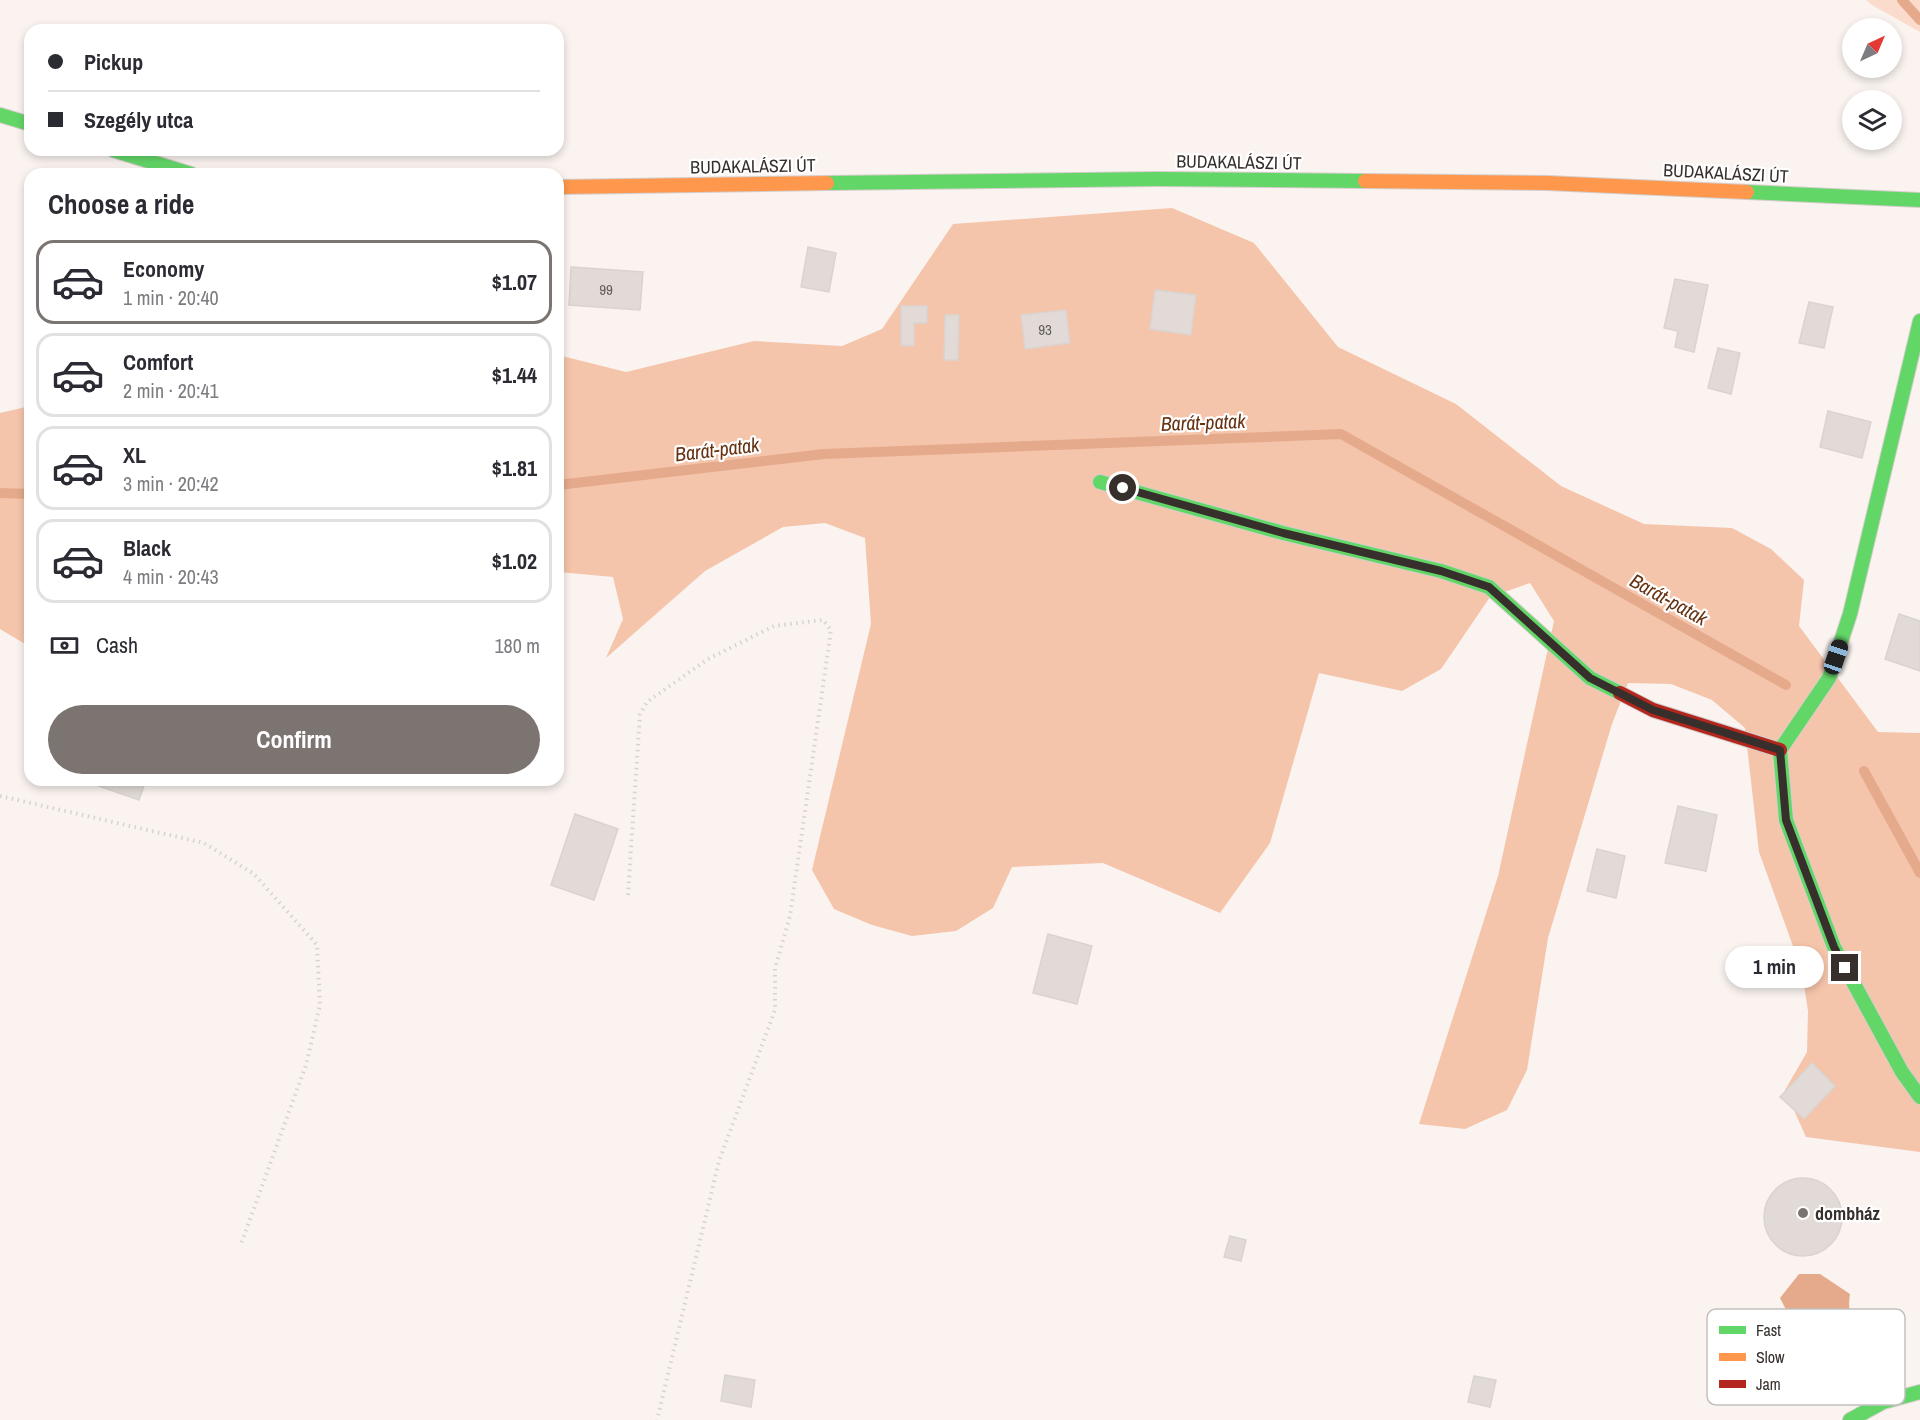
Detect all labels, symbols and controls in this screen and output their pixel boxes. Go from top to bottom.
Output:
north arrow [1842,18,1902,78]
map controls [1842,18,1902,150]
text: Pickup [84,47,143,77]
button: layers [1842,90,1902,150]
text: Szegély utca [84,105,193,135]
street label: BUDAKALÁSZI ÚT [1176,148,1302,176]
street label: BUDAKALÁSZI ÚT [690,152,816,180]
street label: BUDAKALÁSZI ÚT [1663,157,1789,189]
text: Choose a ride [48,186,194,222]
text: Economy [123,254,204,284]
icon: car [51,255,105,309]
text: $1.07 [492,267,537,297]
house number: 99 [599,279,613,300]
text: 1 min · 20:40 [123,284,219,311]
house number: 93 [1038,319,1052,340]
text: Comfort [123,347,193,377]
icon: car [51,348,105,402]
text: $1.44 [492,360,537,390]
text: 2 min · 20:41 [123,377,219,404]
water label: Barát-patak [1160,407,1247,437]
water label: Barát-patak [673,430,762,468]
text: XL [123,440,146,470]
icon: car [51,441,105,495]
text: $1.81 [492,453,537,483]
text: 3 min · 20:42 [123,470,219,497]
route start [1109,474,1136,501]
text: Black [123,533,171,563]
icon: car [51,534,105,588]
text: $1.02 [492,546,537,576]
text: 4 min · 20:43 [123,563,219,590]
water label: Barát-patak [1625,567,1713,632]
icon: cash [48,629,81,662]
text: Cash [96,630,138,660]
text: 180 m [494,632,540,659]
car [1822,637,1850,677]
button: Confirm [48,705,540,774]
callout: 1 min [1725,947,1824,989]
text: 1 min [1753,953,1796,980]
route end [1831,954,1858,981]
place label: dombház [1815,1201,1880,1226]
marker: dombház [1796,1206,1810,1220]
legend [1707,1309,1905,1405]
text: Fast [1756,1319,1781,1341]
text: Slow [1756,1346,1785,1368]
text: Jam [1756,1373,1781,1395]

